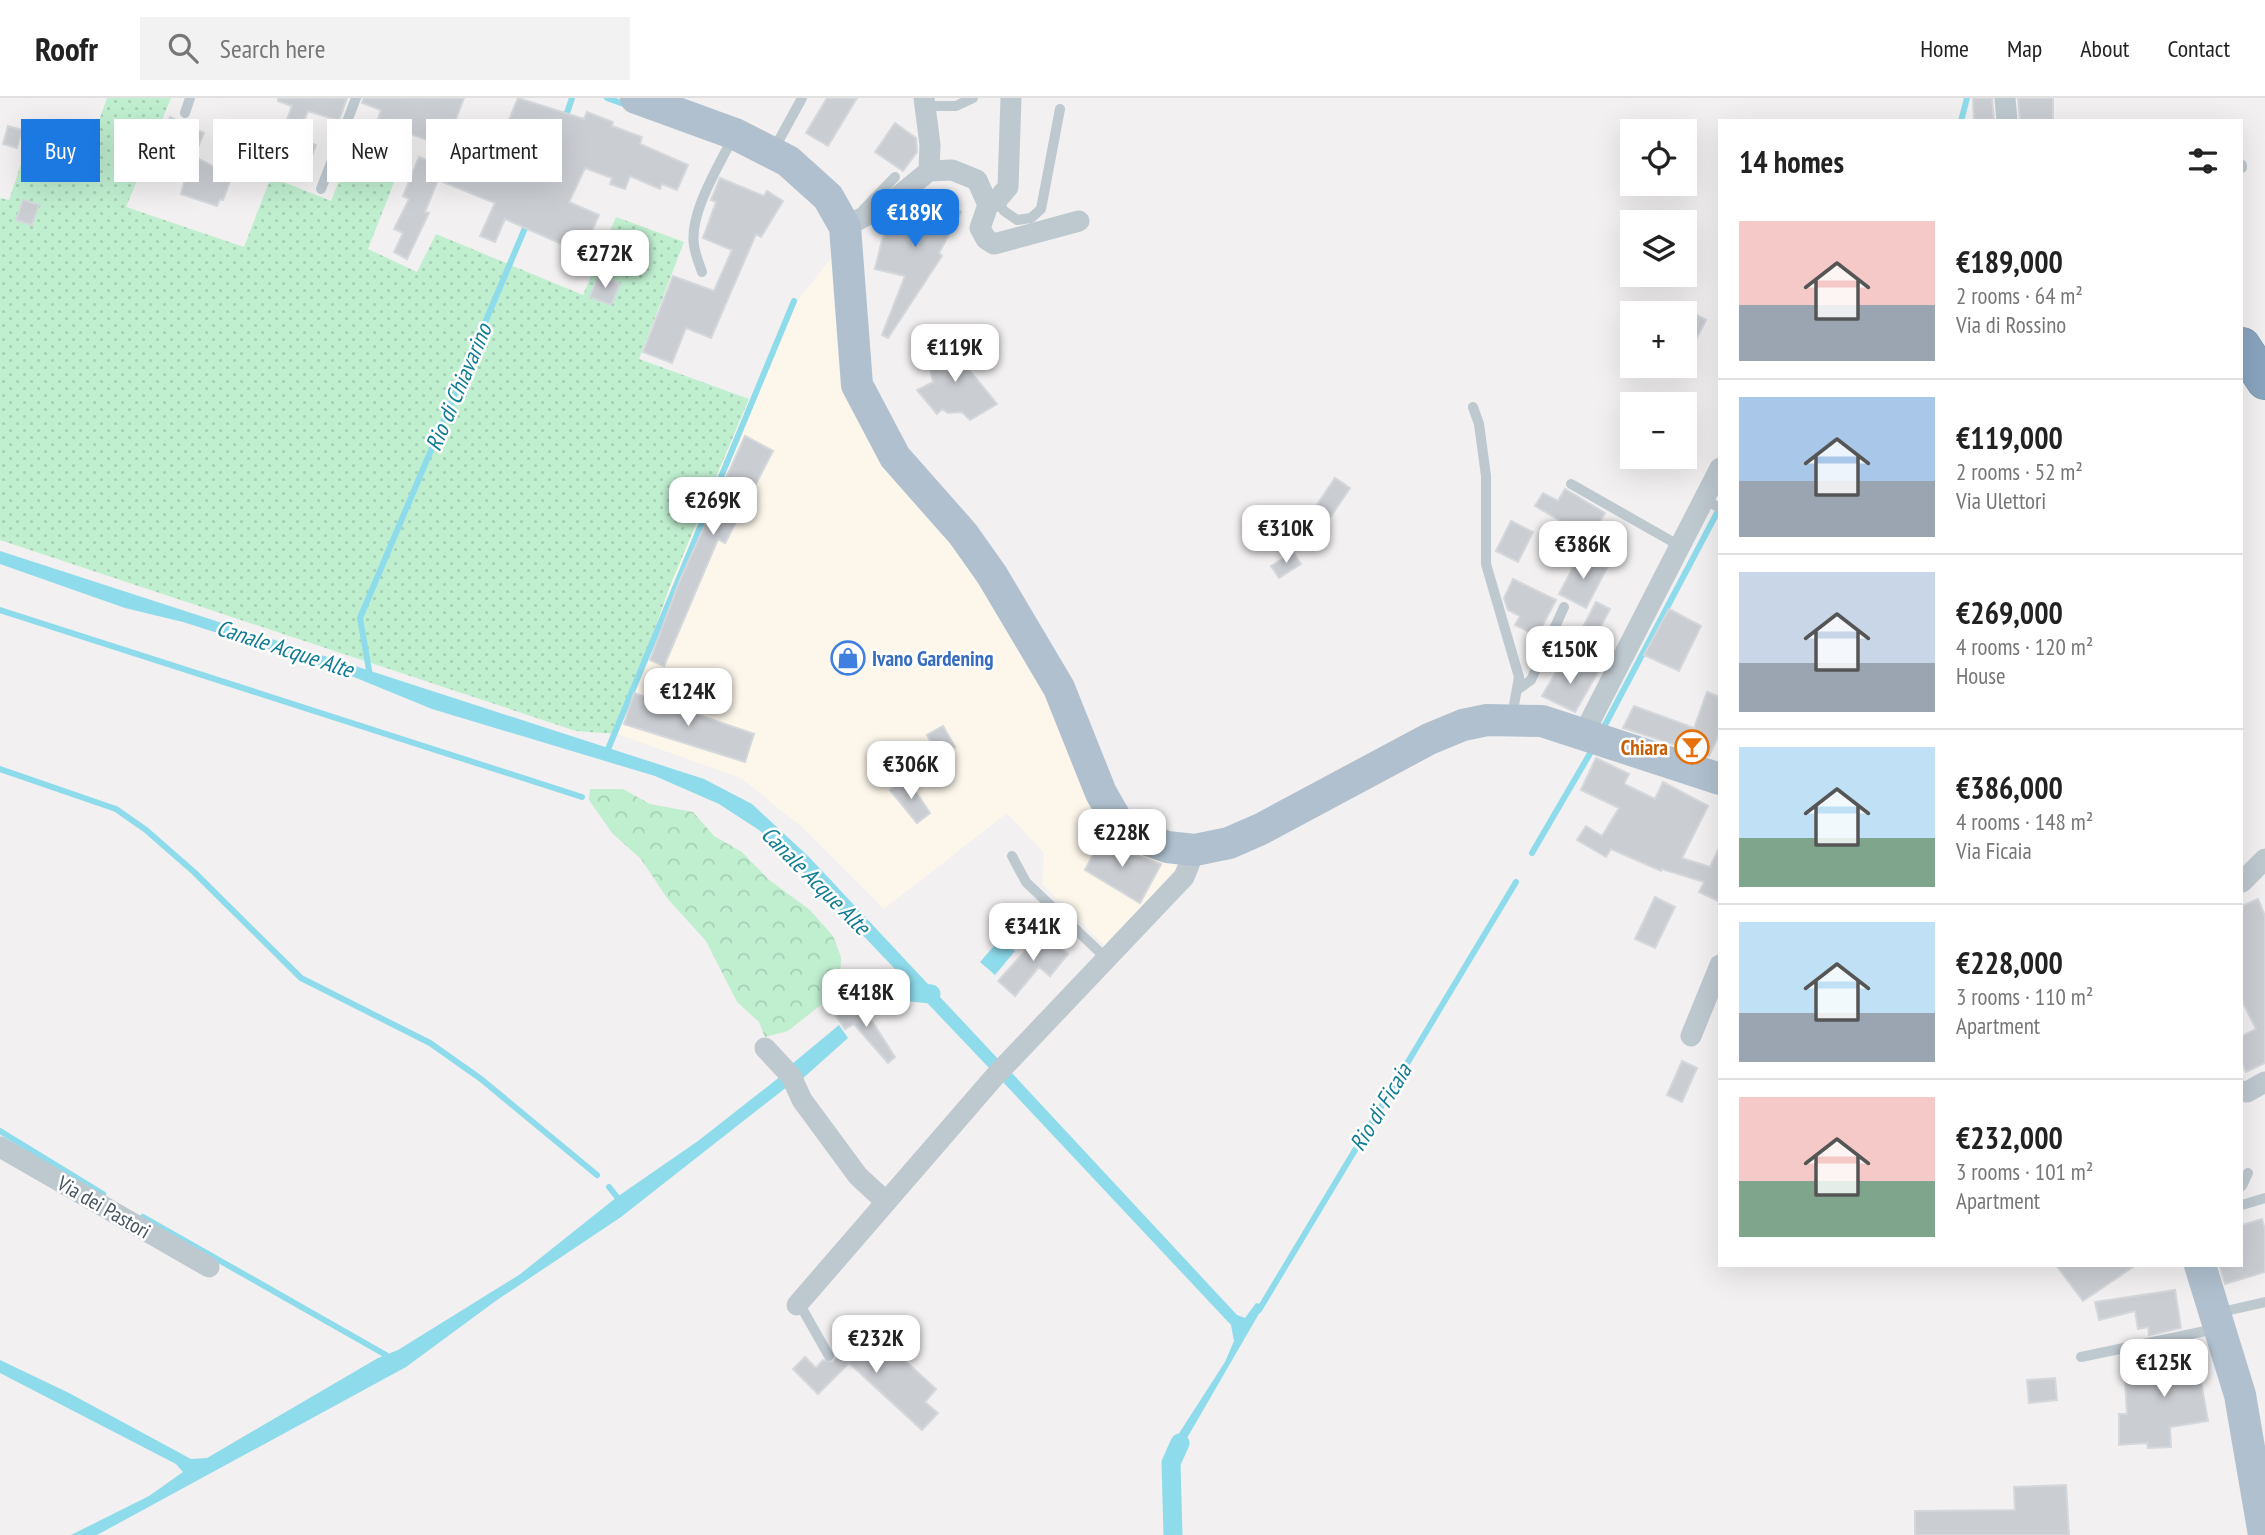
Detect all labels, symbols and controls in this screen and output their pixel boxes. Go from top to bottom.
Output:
search box [140,17,630,80]
text: Roofr [35,27,98,70]
icon: search [164,29,202,67]
text: Search here [220,32,325,65]
text: Home [1920,33,1969,64]
text: Map [2007,33,2042,64]
text: About [2080,33,2129,64]
text: Contact [2167,33,2230,64]
chip: Buy [21,119,100,182]
chip: Rent [114,119,199,182]
chip: Filters [213,119,313,182]
chip: New [327,119,412,182]
chip: Apartment [426,119,562,182]
map controls [1620,119,1697,469]
button: locate [1620,119,1697,196]
text: 14 homes [1739,142,1844,181]
icon: filters [2184,142,2222,180]
pin: €189K [866,190,964,249]
text: €189K [887,197,943,226]
button: layers [1620,210,1697,287]
pin: €272K [556,230,654,290]
text: €272K [577,238,633,267]
text: €189,000 [1956,242,2063,281]
icon: home [1795,249,1879,333]
text: 2 rooms · 64 m² [1956,281,2083,310]
button: + [1620,301,1697,378]
text: Via di Rossino [1956,310,2066,339]
water label: Rio di Chiavarino [418,317,499,455]
pin: €119K [906,324,1004,384]
text: €119K [927,332,983,361]
button: − [1620,392,1697,469]
text: €119,000 [1956,418,2063,457]
icon: home [1795,425,1879,509]
text: 2 rooms · 52 m² [1956,457,2083,486]
pin: €269K [664,478,762,537]
text: €269K [685,485,741,514]
text: Via Ulettori [1956,486,2046,515]
pin: €310K [1237,505,1335,565]
text: €310K [1258,513,1314,542]
pin: €386K [1534,522,1632,581]
text: €386K [1555,529,1611,558]
text: €269,000 [1956,593,2063,632]
icon: home [1795,600,1879,684]
water label: Canale Acque Alte [213,612,358,684]
pin: €150K [1521,626,1619,686]
text: 4 rooms · 120 m² [1956,632,2093,661]
text: €150K [1542,634,1598,663]
shop icon: Ivano Gardening [829,639,867,677]
place label: Ivano Gardening [872,645,993,672]
text: House [1956,661,2006,690]
pin: €124K [639,668,737,728]
text: €124K [660,676,716,705]
bar icon: Chiara [1673,728,1711,766]
place label: Chiara [1621,734,1668,761]
pin: €306K [862,742,960,801]
text: €306K [883,749,939,778]
text: €386,000 [1956,768,2063,807]
icon: home [1795,775,1879,859]
text: 4 rooms · 148 m² [1956,807,2093,836]
pin: €228K [1073,810,1171,869]
text: €228K [1094,817,1150,846]
water label: Canale Acque Alte [756,820,877,941]
text: Via Ficaia [1956,836,2032,865]
pin: €341K [984,904,1082,963]
text: €341K [1005,911,1061,940]
text: €228,000 [1956,943,2063,982]
icon: home [1795,950,1879,1034]
pin: €418K [817,970,915,1029]
text: €418K [838,977,894,1006]
text: 3 rooms · 110 m² [1956,982,2093,1011]
text: Apartment [1956,1011,2040,1040]
water label: Rio di Ficaia [1343,1057,1418,1156]
text: €232,000 [1956,1118,2063,1157]
icon: home [1795,1125,1879,1209]
text: 3 rooms · 101 m² [1956,1157,2093,1186]
street label: Via dei Pastori [52,1169,155,1245]
text: Apartment [1956,1186,2040,1215]
pin: €232K [827,1316,925,1375]
text: €232K [848,1323,904,1352]
pin: €125K [2115,1340,2213,1399]
text: €125K [2136,1347,2192,1376]

